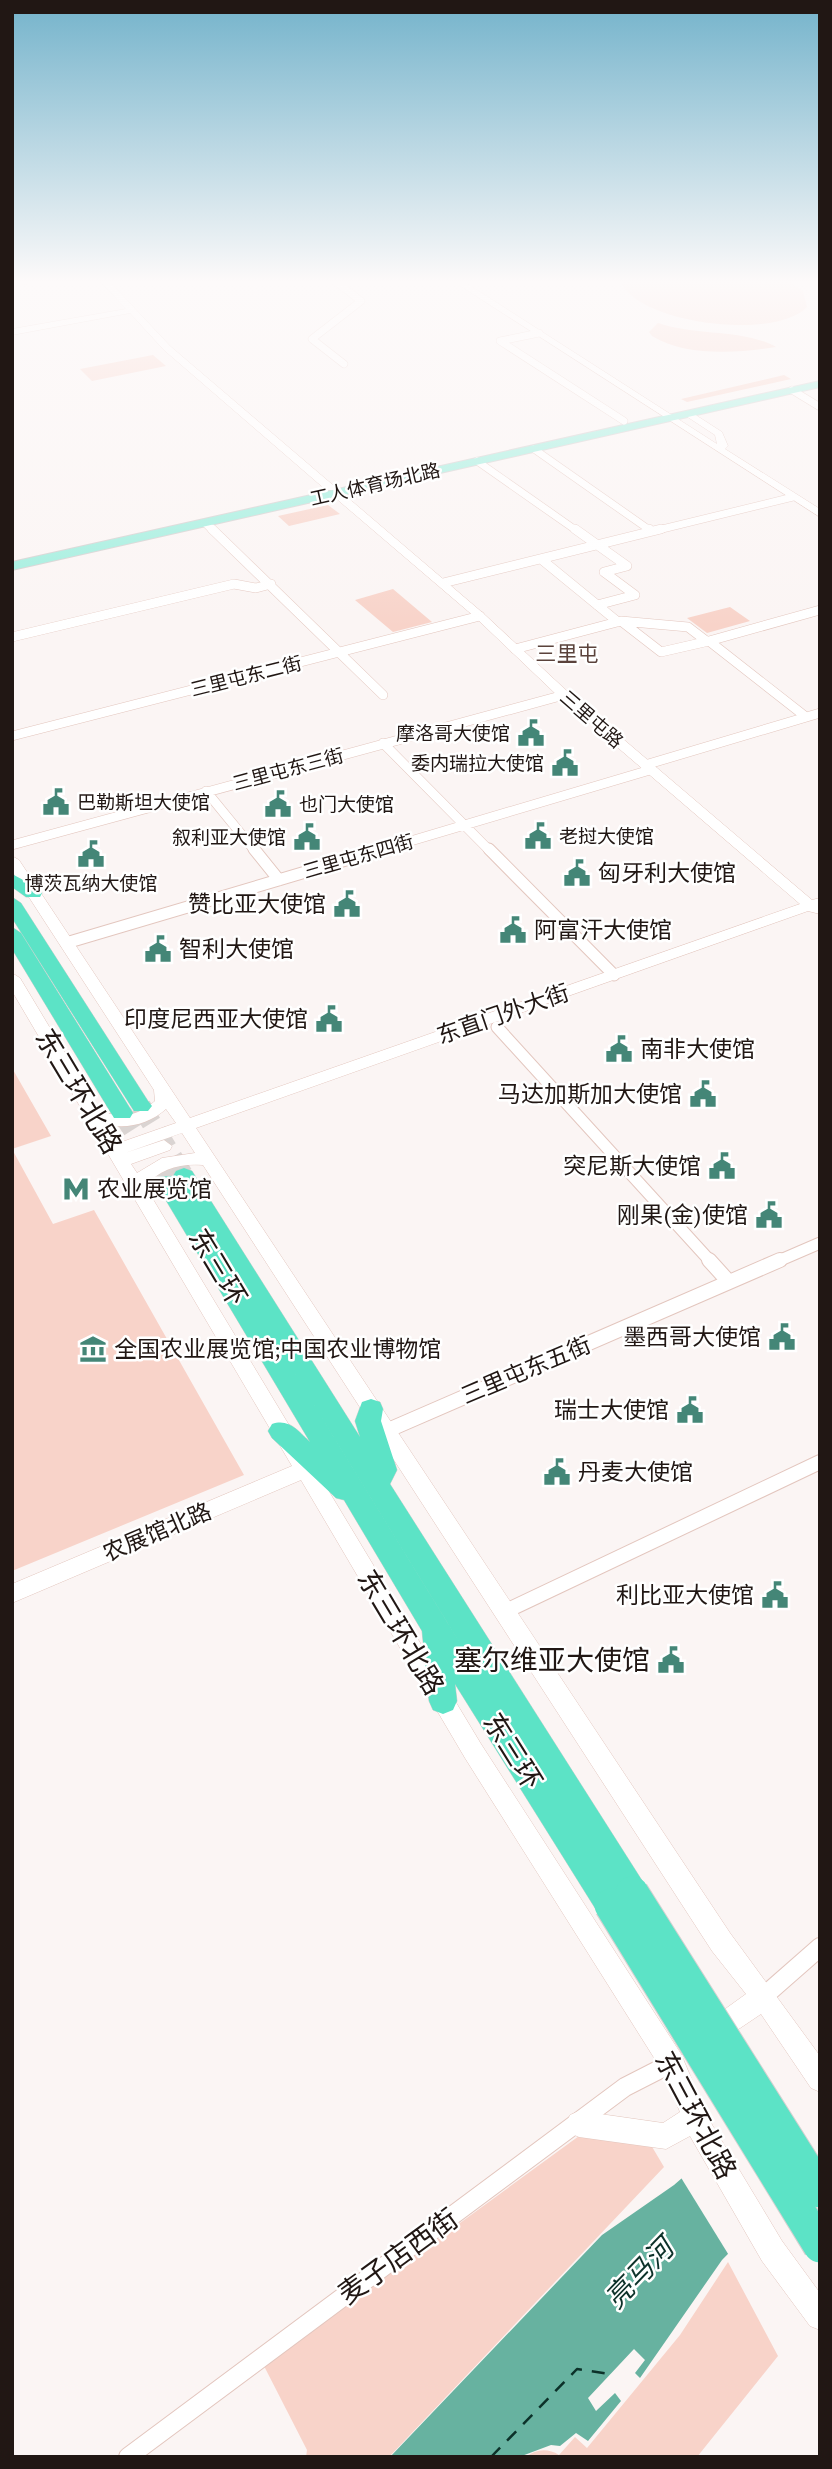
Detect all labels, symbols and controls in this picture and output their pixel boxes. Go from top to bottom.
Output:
street label: 工人体育场北路 [308,459,442,510]
district label: 三里屯 [536,642,599,666]
street label: 三里屯东二街 [188,653,304,700]
street label: 三里屯路 [556,687,627,752]
public building icon: 摩洛哥大使馆 [516,718,546,748]
place label: 摩洛哥大使馆 [396,723,510,744]
street label: 三里屯东三街 [230,745,346,794]
public building icon: 委内瑞拉大使馆 [550,748,580,778]
place label: 委内瑞拉大使馆 [411,753,544,774]
public building icon: 巴勒斯坦大使馆 [41,787,71,817]
public building icon: 也门大使馆 [263,789,293,819]
place label: 巴勒斯坦大使馆 [77,792,210,813]
place label: 也门大使馆 [299,794,394,815]
public building icon: 老挝大使馆 [523,821,553,851]
public building icon: 叙利亚大使馆 [292,822,322,852]
place label: 老挝大使馆 [559,826,654,847]
place label: 叙利亚大使馆 [172,827,286,848]
street label: 三里屯东四街 [300,831,416,882]
public building icon: 博茨瓦纳大使馆 [76,839,106,869]
public building icon: 匈牙利大使馆 [562,858,592,888]
place label: 匈牙利大使馆 [598,860,736,886]
place label: 博茨瓦纳大使馆 [24,873,158,894]
public building icon: 赞比亚大使馆 [332,889,362,919]
place label: 赞比亚大使馆 [188,891,326,917]
public building icon: 阿富汗大使馆 [498,915,528,945]
place label: 阿富汗大使馆 [534,917,672,943]
public building icon: 智利大使馆 [143,934,173,964]
place label: 智利大使馆 [179,936,294,962]
street label: 东直门外大街 [434,979,572,1049]
public building icon: 印度尼西亚大使馆 [314,1004,344,1034]
place label: 印度尼西亚大使馆 [124,1006,308,1032]
street label: 东三环北路 [29,1023,128,1159]
public building icon: 南非大使馆 [604,1034,634,1064]
place label: 南非大使馆 [640,1036,755,1062]
public building icon: 马达加斯加大使馆 [688,1079,718,1109]
place label: 马达加斯加大使馆 [498,1081,682,1107]
public building icon: 突尼斯大使馆 [707,1151,737,1181]
place label: 突尼斯大使馆 [563,1153,701,1179]
metro station icon: 农业展览馆 [61,1174,91,1204]
place label: 农业展览馆 [97,1176,212,1202]
public building icon: 刚果(金)使馆 [754,1200,784,1230]
place label: 刚果(金)使馆 [617,1202,748,1229]
street label: 东三环 [183,1223,252,1311]
public building icon: 墨西哥大使馆 [767,1322,797,1352]
place label: 墨西哥大使馆 [623,1324,761,1350]
street label: 三里屯东五街 [457,1331,595,1409]
museum icon: 全国农业展览馆;中国农业博物馆 [78,1334,108,1364]
place label: 全国农业展览馆;中国农业博物馆 [114,1336,441,1362]
public building icon: 瑞士大使馆 [675,1395,705,1425]
place label: 瑞士大使馆 [554,1397,669,1423]
public building icon: 丹麦大使馆 [542,1457,572,1487]
place label: 丹麦大使馆 [578,1459,693,1485]
street label: 农展馆北路 [99,1498,215,1566]
street label: 东三环北路 [351,1564,450,1700]
public building icon: 利比亚大使馆 [760,1580,790,1610]
place label: 利比亚大使馆 [616,1582,754,1608]
place label: 塞尔维亚大使馆 [454,1645,650,1676]
public building icon: 塞尔维亚大使馆 [656,1645,686,1675]
street label: 东三环 [477,1707,548,1795]
street label: 东三环北路 [649,2046,742,2184]
street label: 麦子店西街 [333,2203,464,2310]
water label: 亮马河 [599,2229,683,2314]

